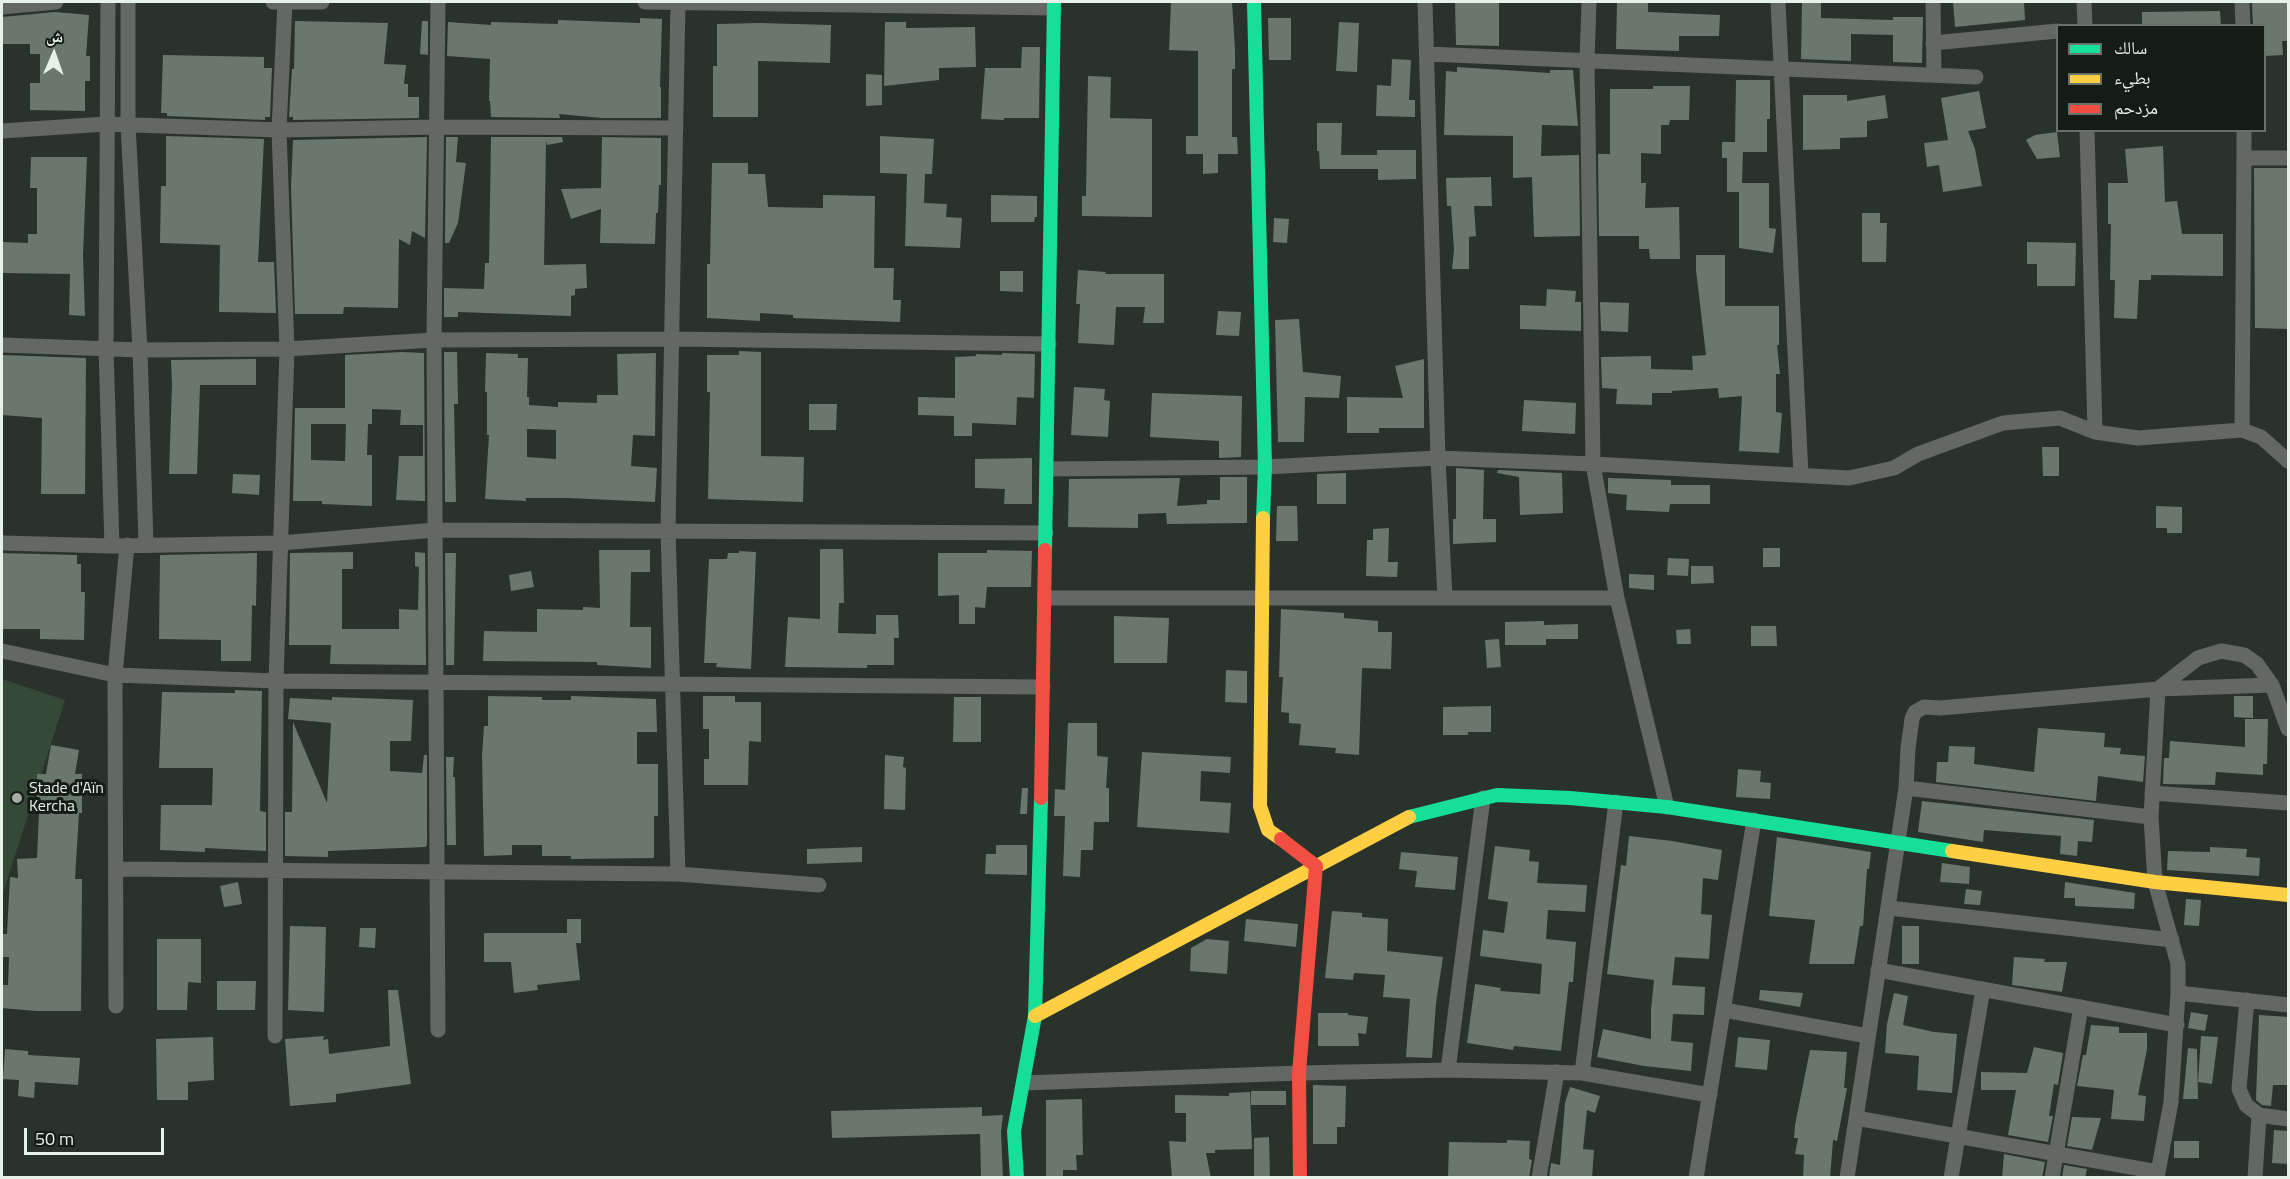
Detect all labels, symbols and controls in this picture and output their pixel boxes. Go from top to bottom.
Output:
north arrow [24,24,84,84]
text: ش [46,24,64,48]
legend [2056,24,2266,132]
text: سالك [2114,34,2147,61]
text: بطيء [2114,64,2151,91]
text: مزدحم [2114,94,2158,121]
place label: Stade d'Aïn Kercha [29,779,104,817]
marker: Stade d'Aïn Kercha [10,791,24,805]
scale bar [27,1116,166,1154]
text: 50 m [35,1125,74,1152]

